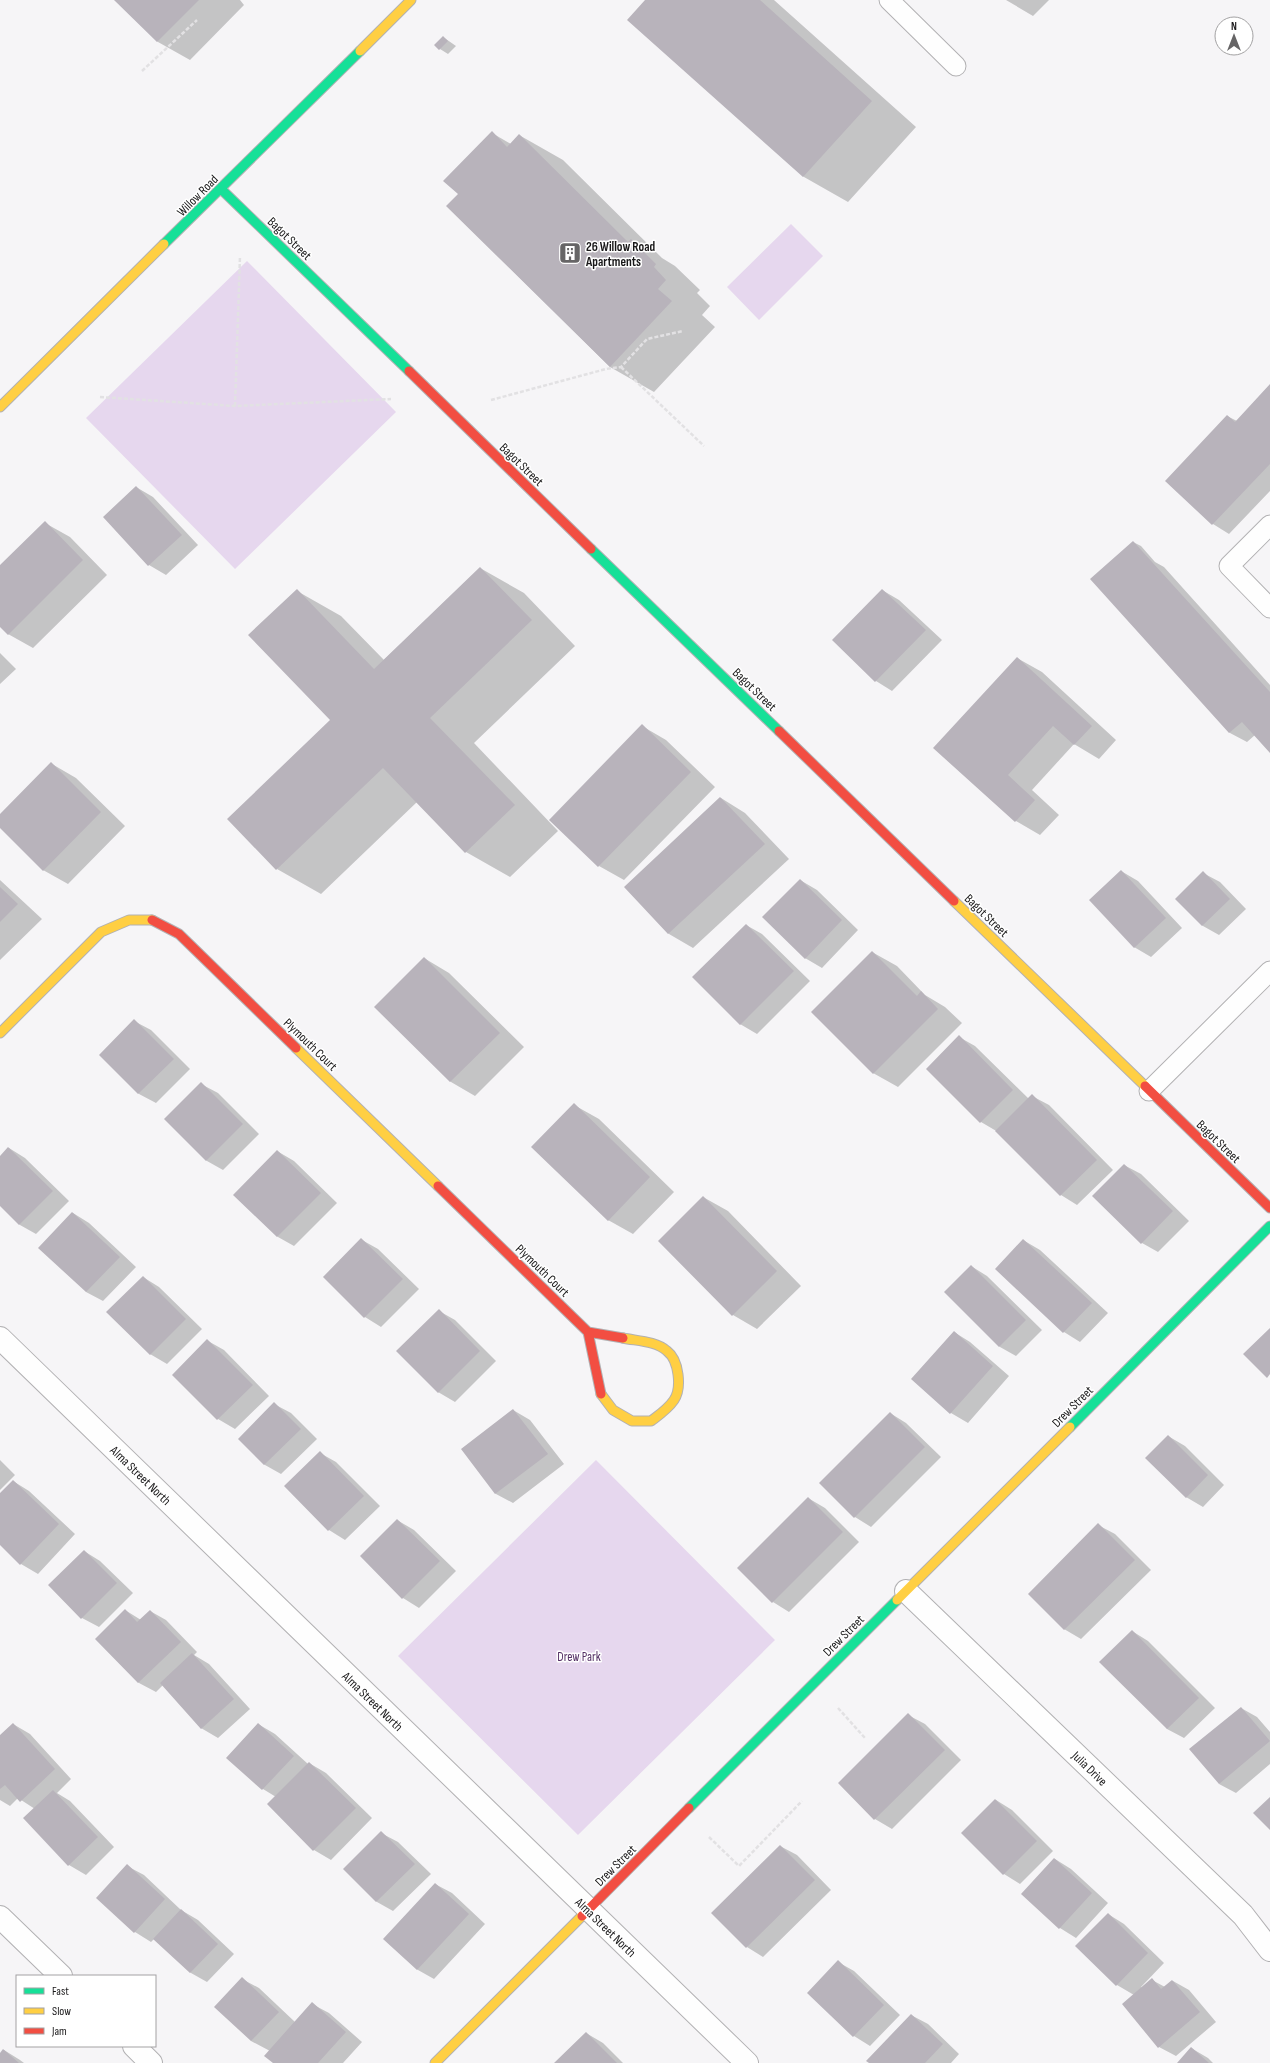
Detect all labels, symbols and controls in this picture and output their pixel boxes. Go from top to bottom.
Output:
north arrow [1214,16,1254,56]
text: N [1231,20,1237,33]
street label: Willow Road [174,172,222,220]
street label: Bagot Street [264,214,315,264]
place label: 26 Willow Road Apartments [585,239,656,270]
building icon: 26 Willow Road Apartments [557,240,583,266]
street label: Bagot Street [496,440,547,490]
street label: Bagot Street [729,665,780,715]
street label: Bagot Street [961,891,1012,941]
street label: Plymouth Court [280,1015,341,1074]
street label: Bagot Street [1193,1117,1244,1167]
street label: Plymouth Court [512,1241,573,1300]
street label: Drew Street [1049,1383,1097,1431]
street label: Alma Street North [106,1442,174,1509]
street label: Drew Street [820,1612,868,1660]
park label: Drew Park [557,1649,601,1665]
street label: Alma Street North [338,1668,406,1735]
street label: Julia Drive [1068,1747,1110,1789]
street label: Drew Street [592,1842,640,1890]
street label: Alma Street North [571,1894,639,1961]
legend [16,1975,156,2047]
text: Fast [52,1984,69,1999]
text: Slow [52,2004,71,2019]
text: Jam [51,2024,67,2039]

